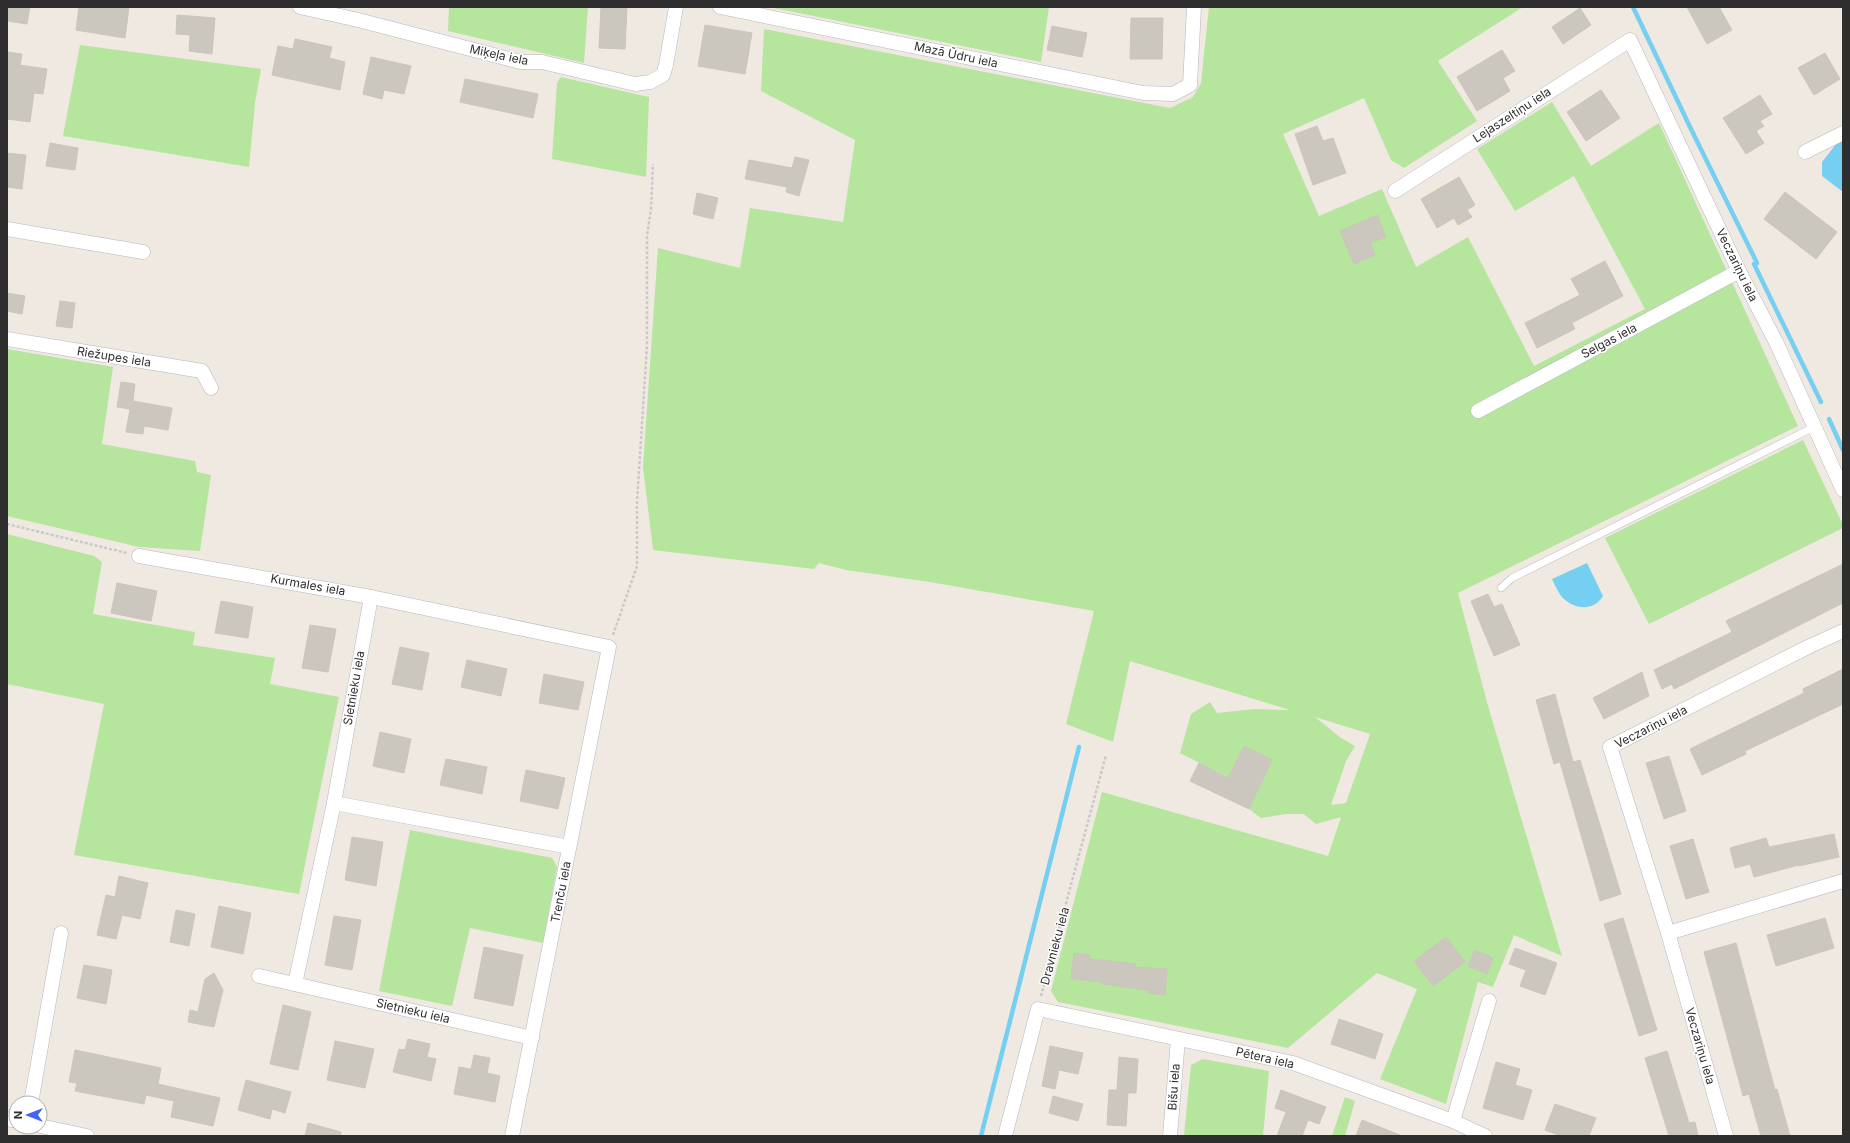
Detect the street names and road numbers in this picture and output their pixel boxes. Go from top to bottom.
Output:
street label: Mazā Ūdru iela [913,38,999,71]
street label: Miķeļa iela [468,41,530,68]
street label: Lejaszeltiņu iela [1470,84,1554,145]
street label: Veczariņu iela [1713,226,1762,304]
street label: Selgas iela [1578,320,1639,361]
street label: Riežupes iela [76,343,152,370]
street label: Kurmales iela [269,571,347,598]
street label: Sietnieku iela [340,650,367,726]
street label: Veczariņu iela [1612,702,1690,751]
street label: Trenču iela [547,860,574,924]
street label: Dravnieku iela [1037,905,1072,986]
street label: Sietnieku iela [375,995,451,1026]
street label: Veczariņu iela [1682,1006,1719,1086]
street label: Pētera iela [1234,1044,1296,1072]
street label: Bišu iela [1164,1063,1183,1111]

